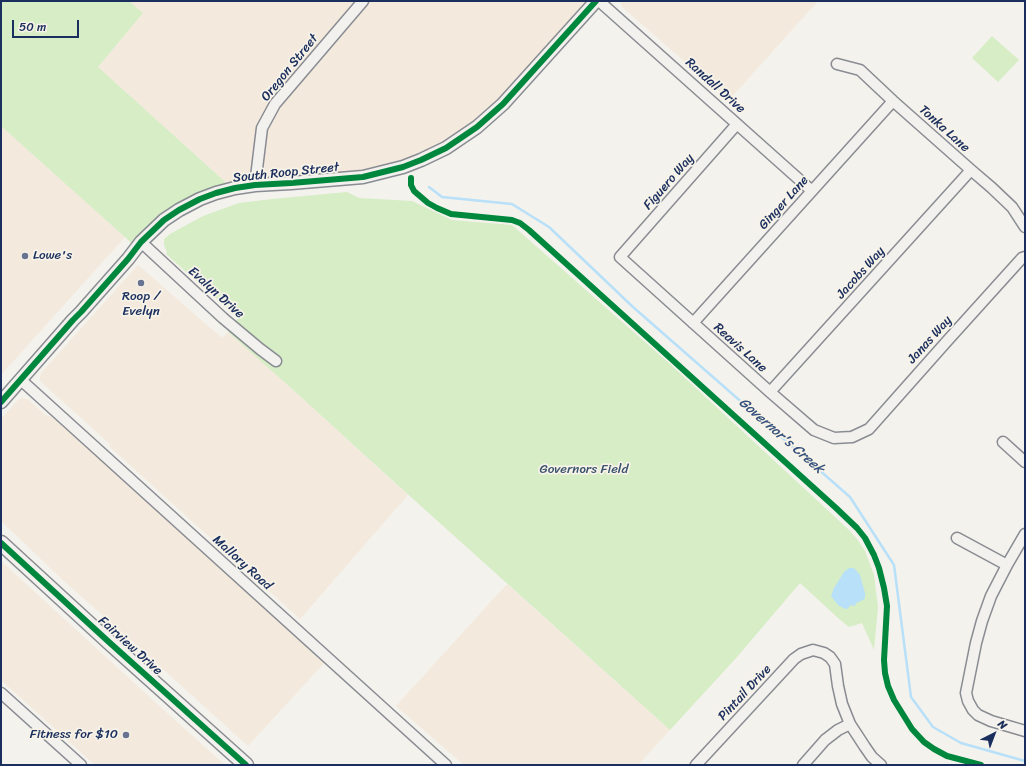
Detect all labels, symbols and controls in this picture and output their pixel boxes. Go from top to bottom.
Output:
scale bar [14,12,81,38]
text: 50 m [19,16,46,38]
street label: Oregon Street [258,31,322,105]
street label: Randall Drive [682,55,748,117]
street label: Tonka Lane [915,102,973,156]
street label: Figuero Way [640,151,698,213]
street label: South Roop Street [232,160,340,186]
street label: Ginger Lane [756,173,812,233]
street label: Jacobs Way [834,244,888,302]
place label: Lowe's [33,248,72,264]
marker: Lowe's [20,251,30,261]
street label: Evalyn Drive [185,264,247,322]
marker: Roop / Evelyn [136,278,146,288]
place label: Roop / Evelyn [122,289,160,320]
street label: Janas Way [905,313,955,367]
street label: Reavis Lane [710,320,770,376]
water label: Governor's Creek [735,395,827,477]
park label: Governors Field [540,462,628,478]
street label: Mallory Road [209,532,275,594]
street label: Fairview Drive [95,613,165,679]
street label: Pintail Drive [715,662,775,724]
north arrow [974,714,1014,754]
text: N [993,715,1012,734]
place label: Fitness for $10 [30,727,118,743]
marker: Fitness for $10 [121,730,131,740]

